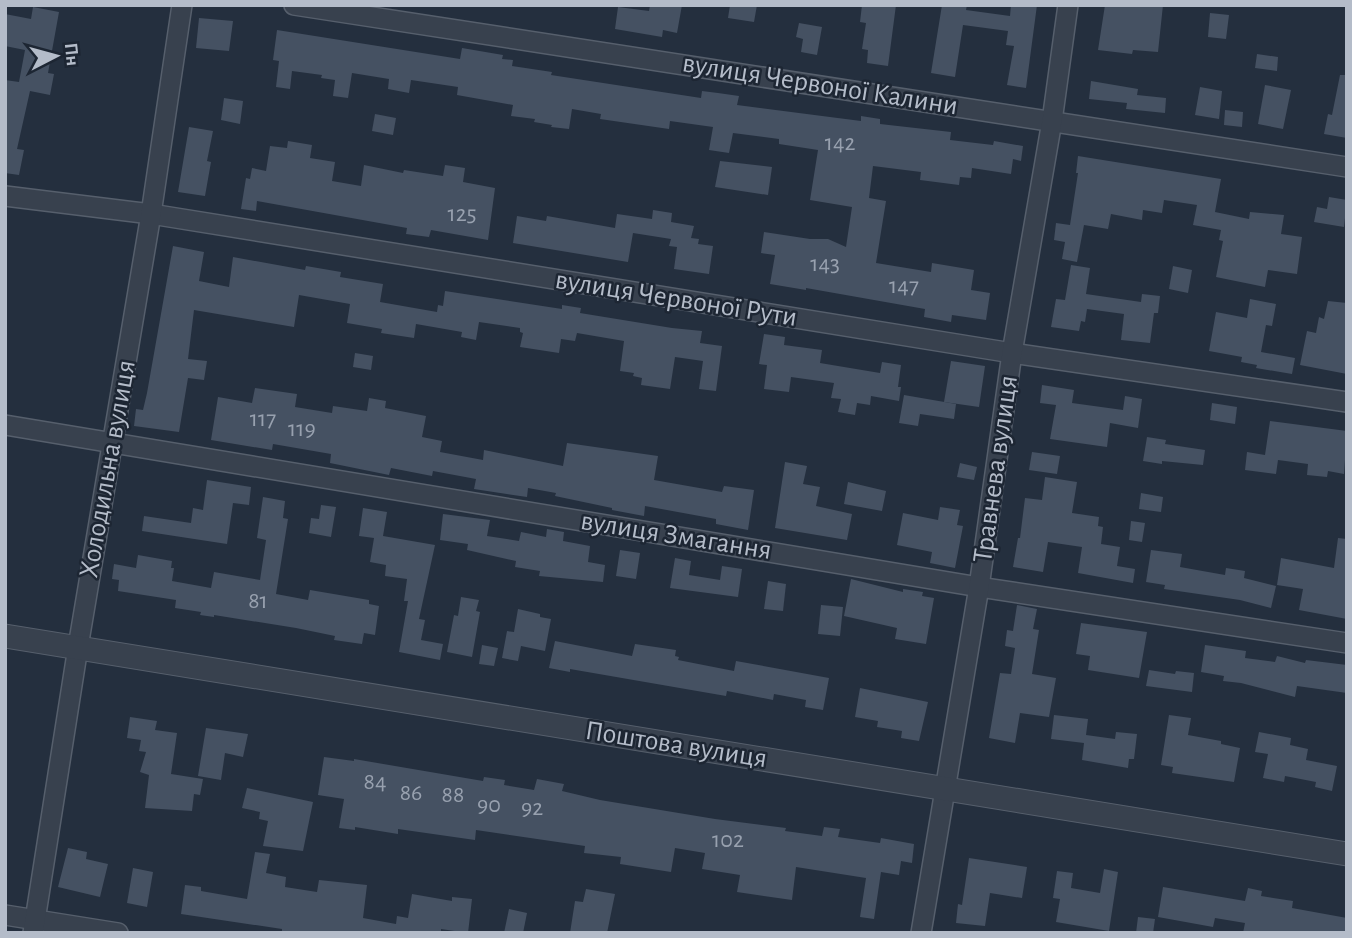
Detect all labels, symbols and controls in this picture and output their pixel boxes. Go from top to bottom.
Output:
north arrow [21,21,91,91]
text: Пн [61,42,82,67]
street label: вулиця Червоної Калини [680,49,960,121]
house number: 142 [825,131,855,155]
house number: 125 [447,202,477,226]
house number: 143 [810,252,840,276]
street label: вулиця Червоної Рути [553,266,799,332]
house number: 147 [889,274,919,298]
street label: Холодильна вулиця [75,358,141,580]
street label: Травнева вулиця [969,374,1023,564]
house number: 117 [250,407,276,431]
house number: 119 [288,417,316,441]
street label: вулиця Змагання [579,507,773,565]
house number: 81 [248,589,268,613]
street label: Поштова вулиця [583,717,769,773]
house number: 84 [364,770,386,794]
house number: 86 [400,781,422,805]
house number: 88 [442,783,464,807]
house number: 90 [477,793,501,817]
house number: 92 [521,796,543,820]
house number: 102 [712,828,744,852]

